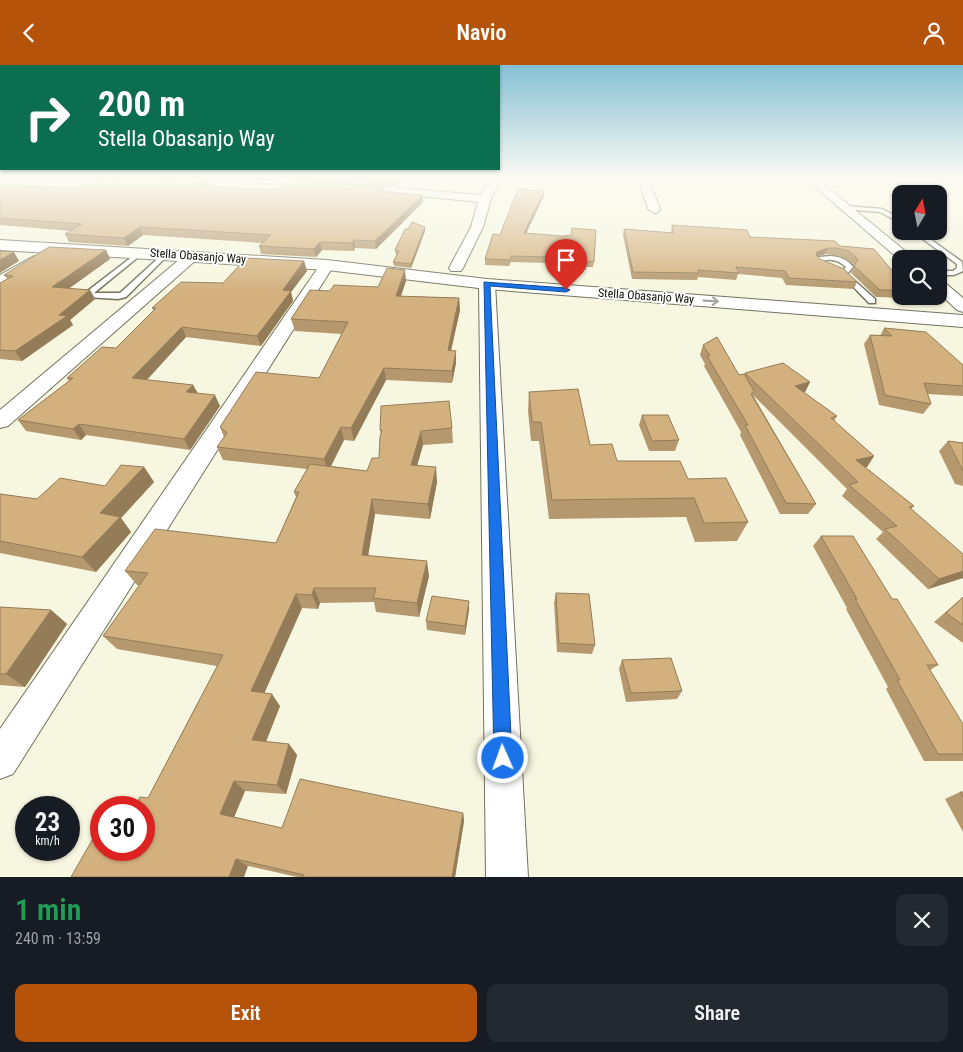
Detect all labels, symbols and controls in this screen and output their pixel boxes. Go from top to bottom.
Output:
icon: back [15,19,43,47]
icon: person [920,19,948,47]
text: Navio [457,20,506,45]
text: 200 m [98,84,185,125]
icon: right [15,85,80,150]
text: Stella Obasanjo Way [98,126,275,151]
north arrow [892,185,948,240]
map controls [892,185,947,305]
pin [545,239,587,290]
street label: Stella Obasanjo Way [149,246,247,266]
icon: arrive [552,246,580,274]
button: search [892,250,947,305]
street label: Stella Obasanjo Way [597,286,695,306]
one-way arrow [703,297,719,306]
position arrow [476,731,528,783]
speed limit sign: 30 [90,796,155,861]
text: 23 [35,808,60,837]
text: km/h [35,834,60,848]
text: 1 min [15,892,81,927]
button: close [896,894,948,946]
text: 240 m · 13:59 [15,929,101,948]
button: Exit [15,984,477,1042]
button: Share [487,984,948,1042]

